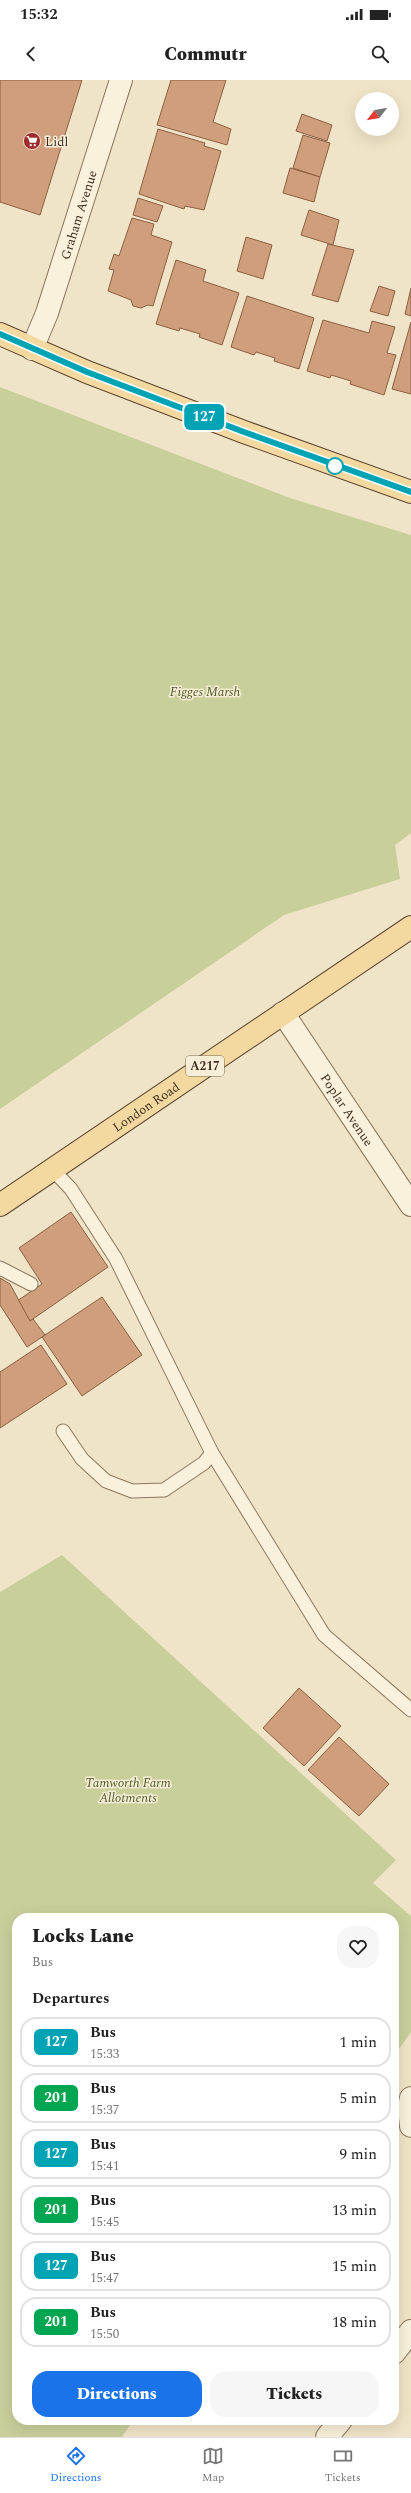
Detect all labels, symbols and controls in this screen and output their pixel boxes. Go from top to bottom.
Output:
text: 15:32 [20,3,58,26]
text: Commutr [164,41,247,68]
icon: back [20,43,42,65]
icon: search [369,43,391,65]
north arrow [355,92,399,136]
map controls [355,92,399,136]
supermarket icon: Lidl [22,131,42,151]
place label: Lidl [45,132,69,152]
street label: Graham Avenue [56,168,103,262]
line badge: 127 [181,404,227,430]
text: 127 [192,406,216,427]
unlabelled marker [326,457,344,475]
park label: Figges Marsh [170,682,240,702]
road number: A217 [186,1056,224,1076]
street label: Poplar Avenue [315,1070,378,1151]
street label: London Road [109,1077,184,1137]
park label: Tamworth Farm Allotments [85,1773,171,1808]
text: Locks Lane [32,1922,134,1951]
button: heart [337,1926,379,1968]
text: Bus [32,1952,53,1972]
text: Departures [32,1987,110,2010]
text: Bus [90,2021,116,2044]
text: 127 [44,2031,68,2052]
text: 1 min [339,2031,377,2054]
text: 15:33 [90,2044,119,2064]
text: Bus [90,2077,116,2100]
text: 201 [44,2087,68,2108]
text: 5 min [339,2087,377,2110]
text: 15:37 [90,2100,119,2120]
text: Bus [90,2133,116,2156]
text: 127 [44,2143,68,2164]
text: 9 min [339,2143,377,2166]
text: 15:41 [90,2156,119,2176]
text: Bus [90,2189,116,2212]
text: 201 [44,2199,68,2220]
text: 13 min [332,2199,377,2222]
text: 15:45 [90,2212,119,2232]
text: Bus [90,2245,116,2268]
text: 127 [44,2255,68,2276]
text: 15 min [332,2255,377,2278]
text: 15:47 [90,2268,119,2288]
text: Bus [90,2301,116,2324]
text: 201 [44,2311,68,2332]
text: 18 min [332,2311,377,2334]
text: 15:50 [90,2324,119,2344]
button: Directions [32,2371,202,2417]
button: Tickets [210,2371,379,2417]
tab: Directions [50,2445,102,2486]
tab: Map [202,2445,224,2486]
tab: Tickets [325,2445,361,2486]

